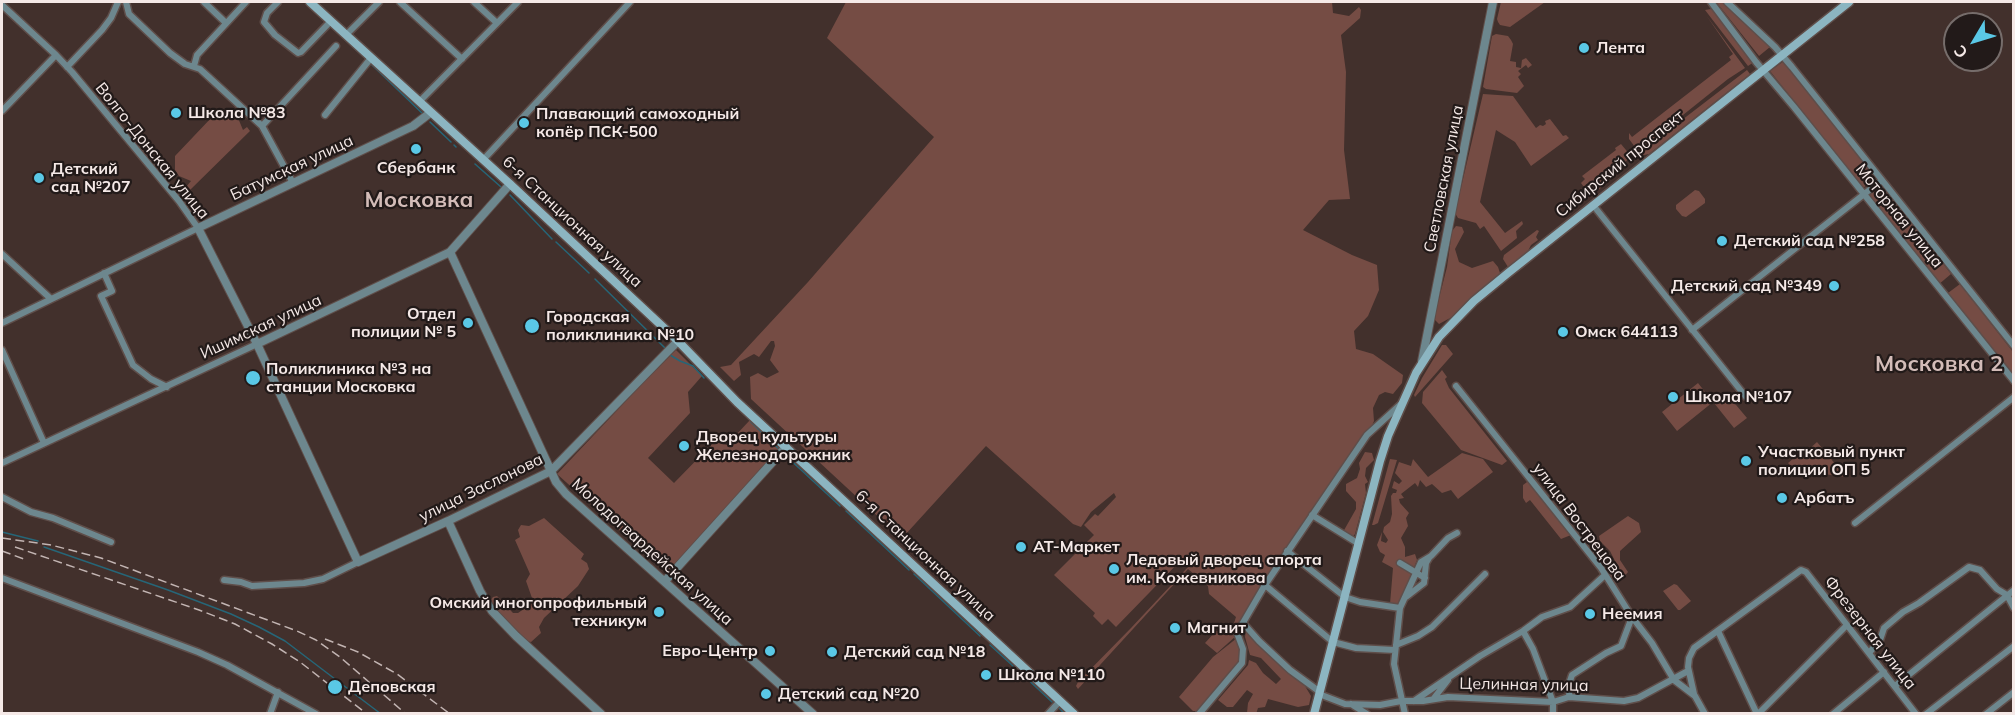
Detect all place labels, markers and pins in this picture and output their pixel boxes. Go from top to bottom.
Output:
place label: Лента [1596,38,1645,58]
marker: Лента [1577,41,1591,55]
place label: Школа №83 [188,103,286,123]
place label: Плавающий самоходный копёр ПСК-500 [536,104,739,142]
marker: Школа №83 [169,106,183,120]
marker: Плавающий самоходный копёр ПСК-500 [517,116,531,130]
marker: Сбербанк [409,142,423,156]
place label: Сбербанк [377,158,455,178]
place label: Детский сад №207 [51,159,131,197]
marker: Детский сад №207 [32,171,46,185]
place label: Детский сад №258 [1734,231,1885,251]
marker: Детский сад №258 [1715,234,1729,248]
place label: Детский сад №349 [1671,276,1822,296]
marker: Детский сад №349 [1827,279,1841,293]
place label: Отдел полиции № 5 [351,304,456,342]
place label: Городская поликлиника №10 [546,307,694,345]
marker: Отдел полиции № 5 [461,316,475,330]
marker: Городская поликлиника №10 [523,317,541,335]
place label: Омск 644113 [1575,322,1678,342]
marker: Омск 644113 [1556,325,1570,339]
place label: Поликлиника №3 на станции Московка [266,359,431,397]
marker: Поликлиника №3 на станции Московка [244,369,262,387]
place label: Школа №107 [1685,387,1792,407]
marker: Школа №107 [1666,390,1680,404]
place label: Дворец культуры Железнодорожник [696,427,850,465]
marker: Дворец культуры Железнодорожник [677,439,691,453]
place label: Участковый пункт полиции ОП 5 [1758,442,1905,480]
marker: Участковый пункт полиции ОП 5 [1739,454,1753,468]
place label: Арбатъ [1794,488,1854,508]
marker: Арбатъ [1775,491,1789,505]
place label: АТ-Маркет [1033,537,1120,557]
marker: АТ-Маркет [1014,540,1028,554]
place label: Ледовый дворец спорта им. Кожевникова [1126,550,1322,588]
marker: Ледовый дворец спорта им. Кожевникова [1107,562,1121,576]
place label: Омский многопрофильный техникум [429,593,647,631]
place label: Неемия [1602,604,1662,624]
marker: Омский многопрофильный техникум [652,605,666,619]
marker: Неемия [1583,607,1597,621]
place label: Магнит [1187,618,1246,638]
marker: Магнит [1168,621,1182,635]
place label: Евро-Центр [662,641,758,661]
place label: Детский сад №18 [844,642,985,662]
marker: Евро-Центр [763,644,777,658]
marker: Детский сад №18 [825,645,839,659]
place label: Школа №110 [998,665,1105,685]
marker: Школа №110 [979,668,993,682]
place label: Деповская [348,677,436,697]
marker: Деповская [326,678,344,696]
place label: Детский сад №20 [778,684,919,704]
marker: Детский сад №20 [759,687,773,701]

